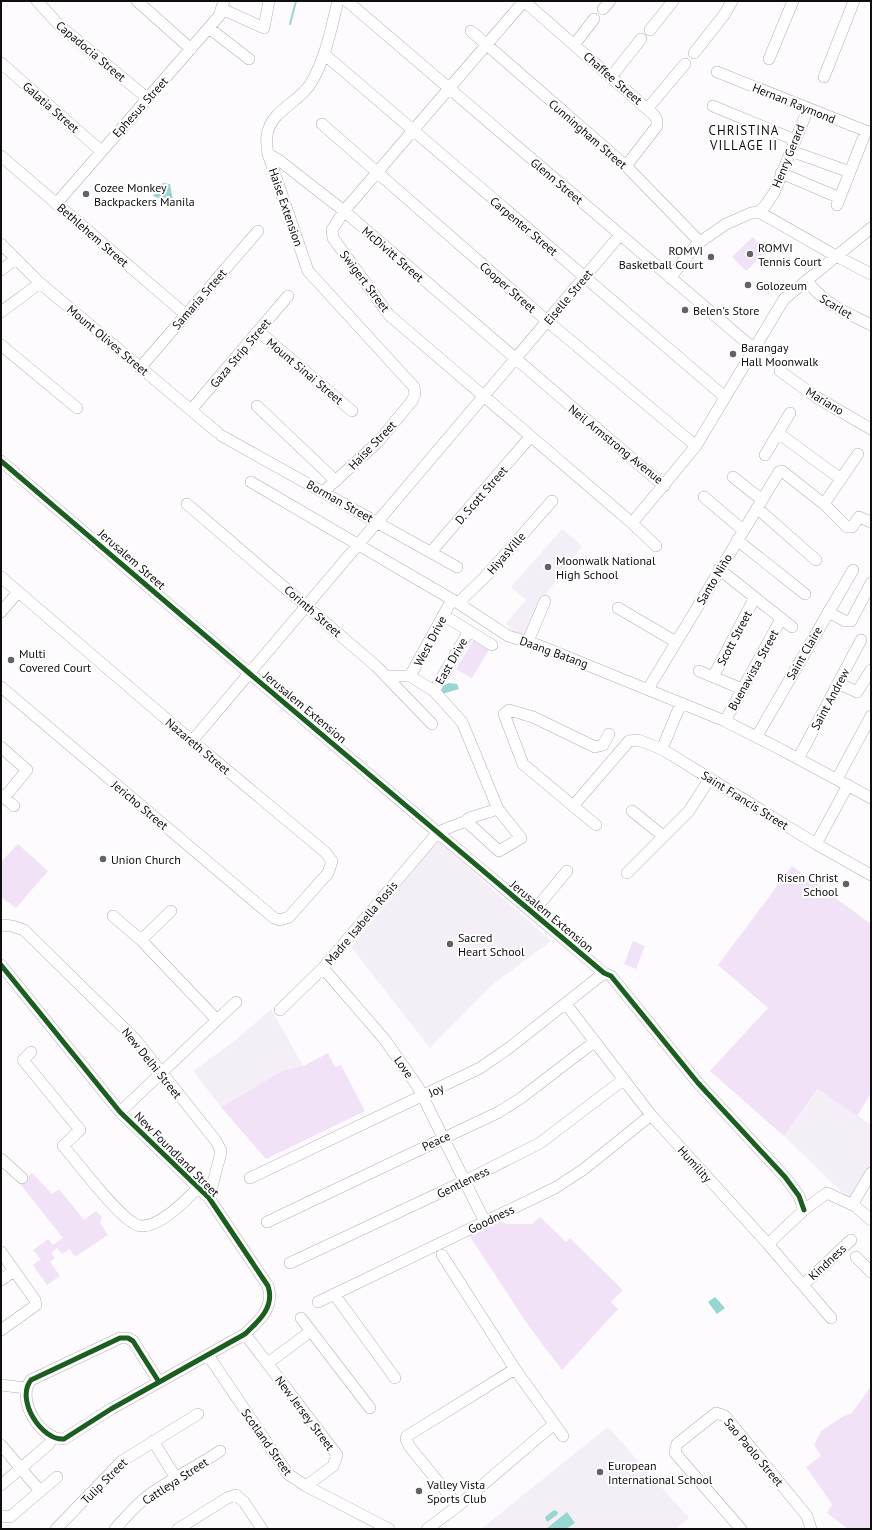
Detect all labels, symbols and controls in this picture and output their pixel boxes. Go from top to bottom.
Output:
street label: Capadocia Street [53,17,129,85]
street label: Chaffee Street [581,48,645,108]
street label: Ephesus Street [109,74,171,140]
street label: Galatia Street [20,78,82,136]
street label: Hernan Raymond [750,80,838,126]
street label: Cunningham Street [546,96,630,172]
district label: CHRISTINA VILLAGE II [709,122,779,154]
street label: Henry Gerard [768,122,808,190]
street label: Glenn Street [528,155,586,207]
street label: Haise Extension [266,166,306,248]
place label: Cozee Monkey Backpackers Manila [94,180,195,209]
marker: Cozee Monkey Backpackers Manila [81,189,91,199]
street label: Carpenter Street [487,193,561,259]
street label: Bethlehem Street [54,200,132,270]
street label: McDivitt Street [359,223,427,285]
place label: ROMVI Tennis Court [758,240,822,269]
place label: ROMVI Basketball Court [619,243,703,272]
street label: Swigert Street [337,247,393,315]
marker: ROMVI Tennis Court [745,249,755,259]
marker: ROMVI Basketball Court [706,252,716,262]
street label: Cooper Street [477,258,539,316]
street label: Samaria Srteet [169,266,229,332]
street label: Eiselle Street [540,266,596,328]
place label: Golozeum [756,278,807,293]
marker: Golozeum [743,280,753,290]
street label: Scarlet [817,290,855,322]
street label: Mount Olives Street [64,302,152,378]
place label: Belen's Store [693,303,759,318]
marker: Belen's Store [680,305,690,315]
street label: Gaza Strip Street [207,315,273,391]
street label: Mount Sinai Street [264,335,346,407]
place label: Barangay Hall Moonwalk [741,340,818,369]
marker: Barangay Hall Moonwalk [728,349,738,359]
street label: Mariano [803,384,847,418]
street label: Neil Armstrong Avenue [566,401,666,487]
street label: Haise Street [345,417,399,473]
street label: D. Scott Street [452,463,510,527]
street label: Borman Street [304,477,376,525]
street label: Jerusalem Street [94,525,169,592]
street label: HiyasVille [484,529,528,577]
street label: Santo Niño [693,551,735,607]
place label: Moonwalk National High School [556,553,656,582]
marker: Moonwalk National High School [543,562,553,572]
street label: Corinth Street [281,582,345,640]
street label: Scott Street [713,608,755,668]
street label: West Drive [411,613,449,669]
street label: Saint Claire [783,624,825,682]
street label: Buenavista Street [725,627,781,713]
street label: Daang Batang [518,633,590,671]
street label: East Drive [432,635,470,687]
place label: Multi Covered Court [19,646,91,675]
marker: Multi Covered Court [6,655,16,665]
street label: Saint Andrew [807,665,853,732]
street label: Jerusalem Extension [260,667,350,746]
street label: Nazareth Street [163,715,233,777]
street label: Saint Francis Street [699,767,791,833]
street label: Jericho Street [108,776,171,833]
place label: Union Church [111,852,181,867]
marker: Union Church [98,854,108,864]
place label: Risen Christ School [777,870,838,899]
street label: Jerusalem Extension [507,876,597,955]
street label: Madre Isabella Rosis [322,878,400,968]
marker: Risen Christ School [841,879,851,889]
place label: Sacred Heart School [458,930,525,959]
marker: Sacred Heart School [445,939,455,949]
street label: New Delhi Street [119,1025,185,1101]
street label: Love [391,1053,417,1081]
street label: Joy [425,1080,447,1101]
street label: New Foundland Street [131,1108,223,1200]
street label: Peace [419,1128,453,1154]
street label: Humility [675,1143,716,1186]
street label: Gentleness [434,1163,492,1201]
street label: Goodness [465,1201,517,1237]
street label: Kindness [805,1241,849,1283]
street label: New Jersey Street [272,1373,338,1453]
street label: Scotland Street [238,1406,296,1478]
street label: Sao Paolo Street [721,1415,787,1489]
street label: Cattleya Street [139,1454,211,1508]
street label: Tulip Street [78,1455,130,1507]
place label: European International School [608,1458,713,1487]
marker: European International School [595,1467,605,1477]
place label: Valley Vista Sports Club [426,1477,486,1506]
marker: Valley Vista Sports Club [414,1486,424,1496]

